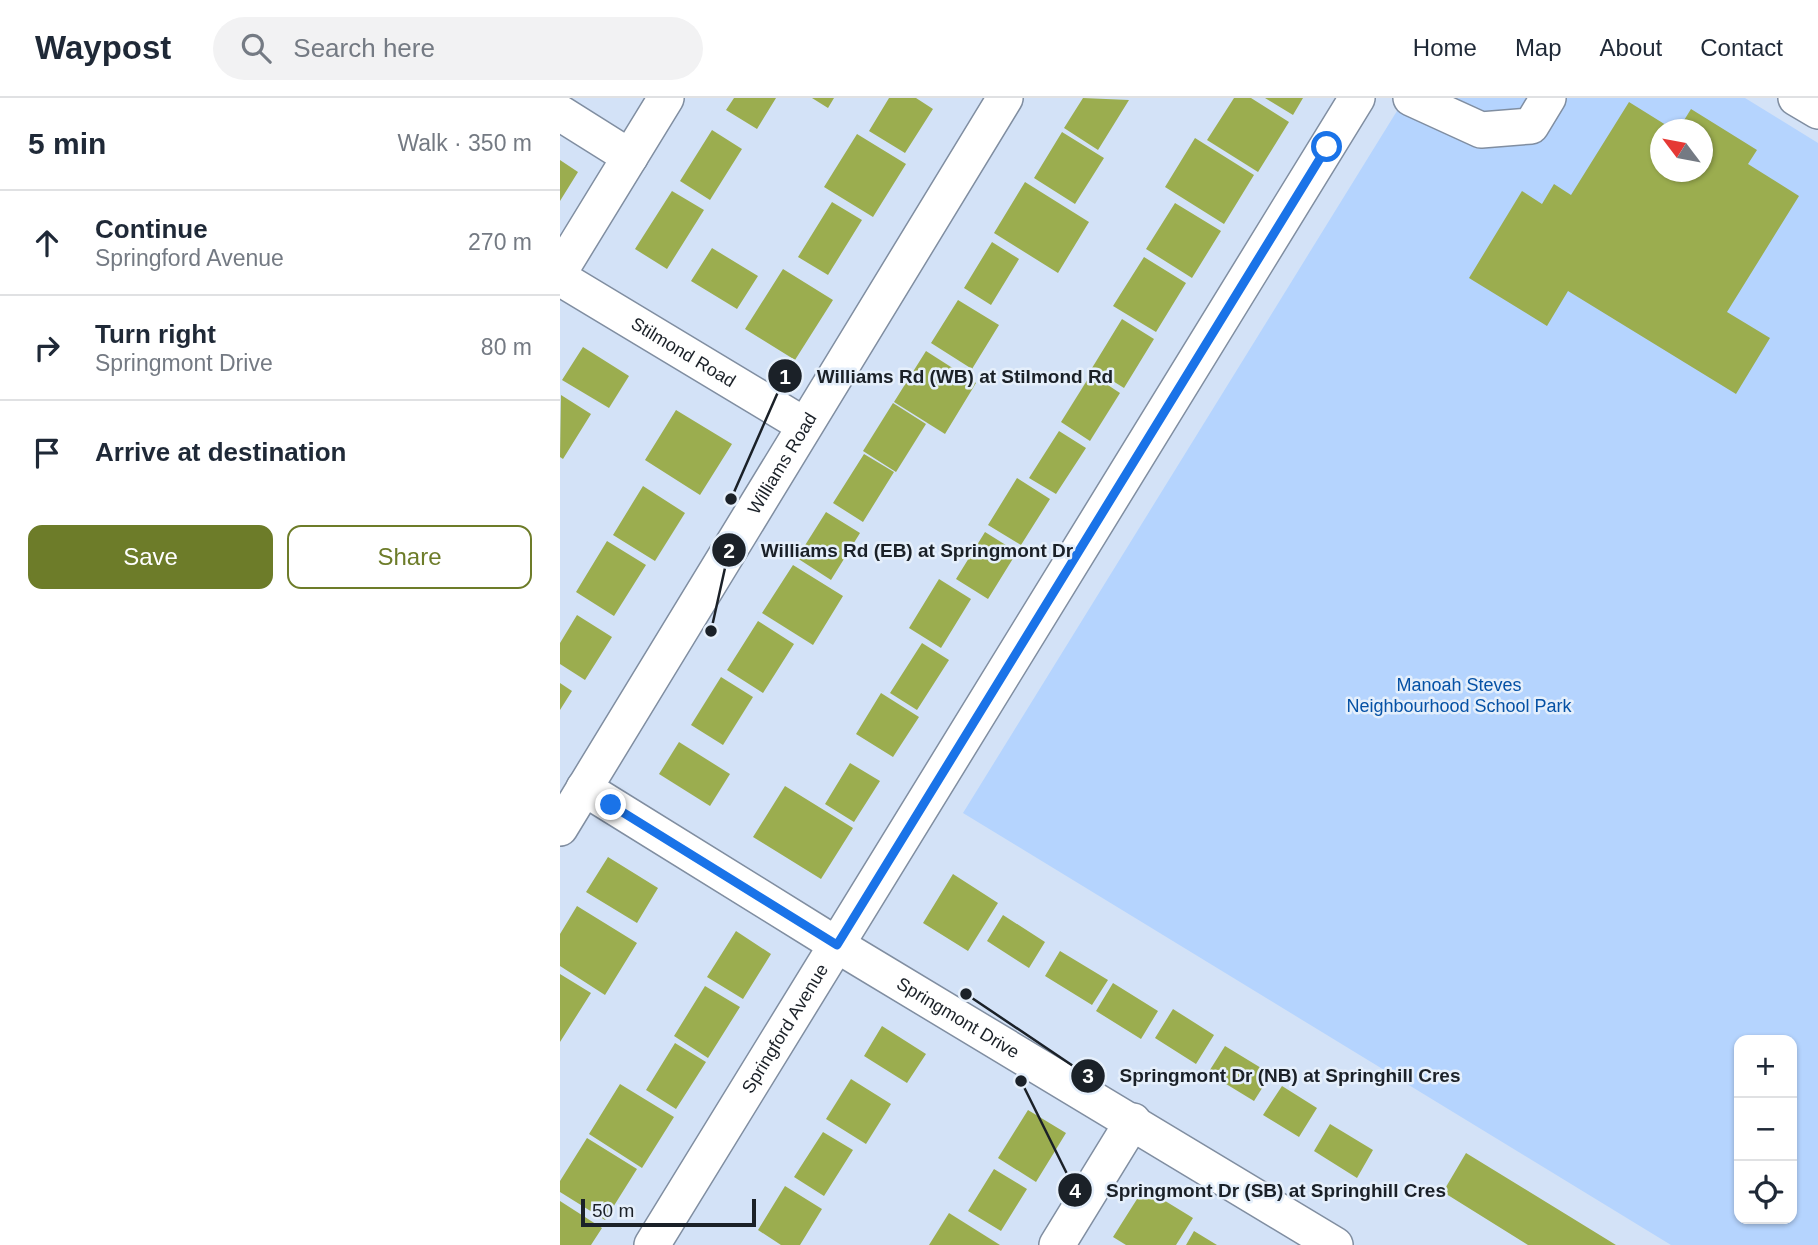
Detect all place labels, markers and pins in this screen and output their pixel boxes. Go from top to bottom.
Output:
callout: Williams Rd (WB) at Stilmond Rd [767,356,1127,396]
callout: Williams Rd (EB) at Springmont Dr [712,530,1087,570]
callout: Springmont Dr (NB) at Springhill Cres [1071,1056,1475,1096]
callout: Springmont Dr (SB) at Springhill Cres [1057,1170,1460,1210]

